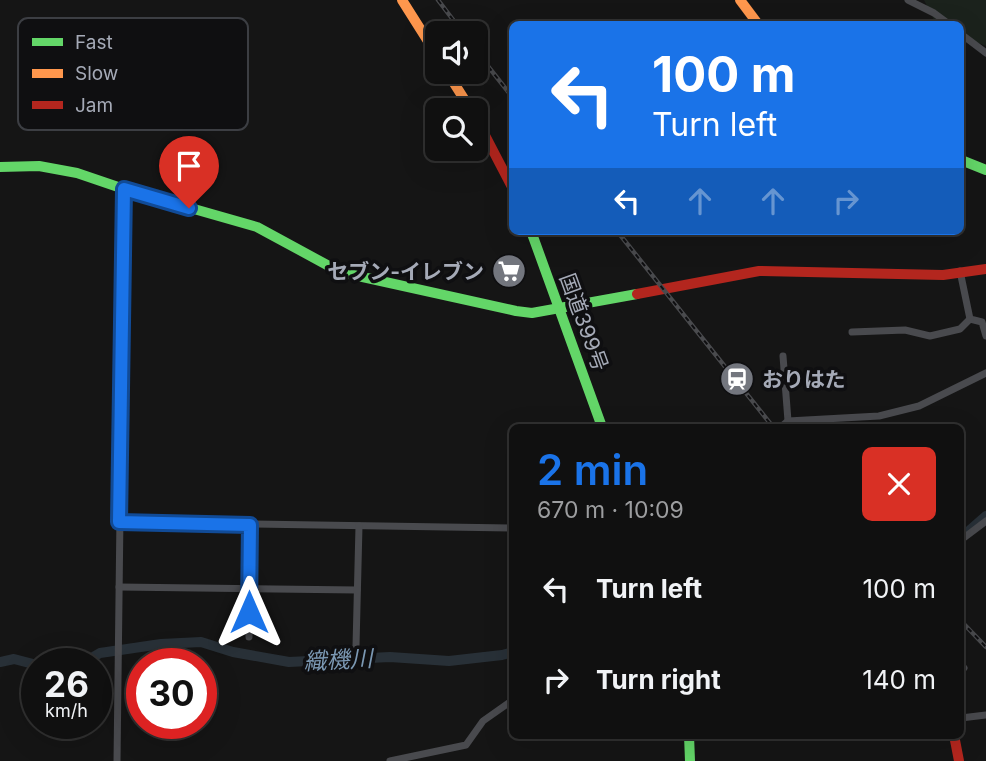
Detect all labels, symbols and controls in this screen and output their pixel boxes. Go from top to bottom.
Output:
legend [18,18,248,130]
map controls [425,21,488,161]
button: sound [425,21,488,84]
text: Fast [75,31,113,54]
text: 100 m [652,45,796,104]
icon: left [537,49,628,140]
text: Slow [75,62,118,85]
text: Jam [75,94,113,117]
button: search [425,98,488,161]
text: Turn left [652,105,777,144]
pin [159,136,219,208]
icon: arrive [170,147,208,185]
icon: left [608,182,646,220]
icon: ahead [681,182,719,220]
icon: ahead [754,182,792,220]
icon: right [827,182,865,220]
supermarket icon: セブン-イレブン [490,252,528,290]
place label: セブン-イレブン [327,259,484,284]
street label: 国道399号 [555,270,613,374]
station icon: おりはた [718,360,756,398]
place label: おりはた [762,367,846,392]
text: 2 min [537,444,648,495]
button: close [862,447,936,521]
text: 670 m · 10:09 [537,496,684,524]
icon: left [537,570,575,608]
text: Turn left [596,573,702,604]
text: 100 m [863,573,936,604]
position arrow [212,575,286,649]
water label: 織機川 [303,644,376,676]
speed limit sign: 30 [126,648,217,739]
icon: right [537,661,575,699]
text: 26 [44,663,89,705]
text: Turn right [596,664,721,695]
text: 140 m [862,664,936,695]
text: km/h [45,700,88,721]

